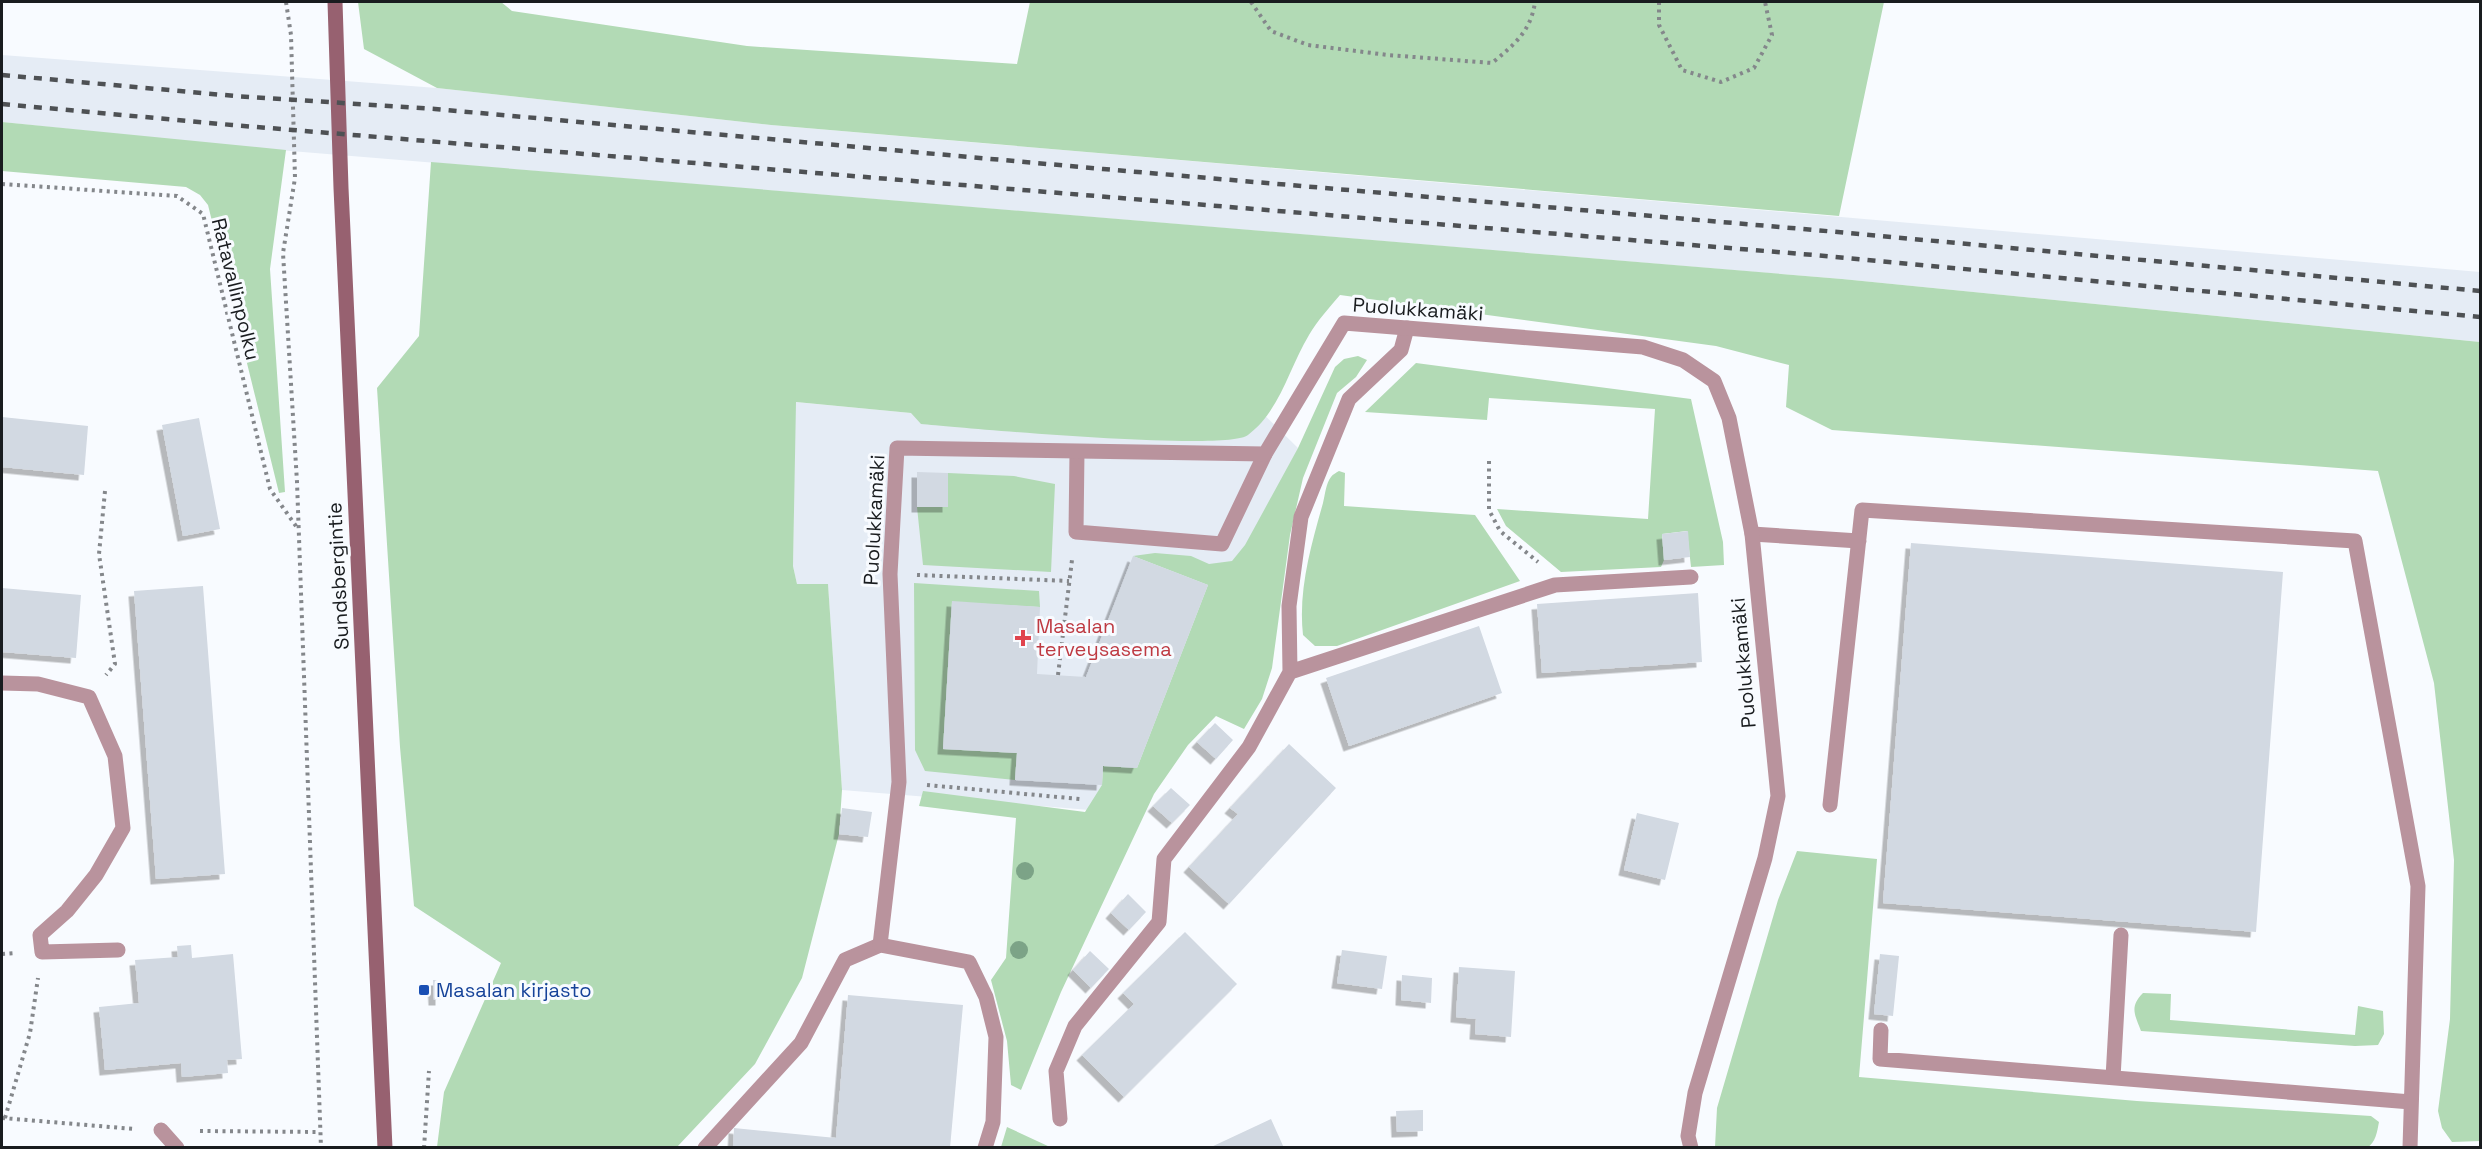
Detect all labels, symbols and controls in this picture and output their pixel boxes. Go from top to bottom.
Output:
street label: Ratavallinpolku [206,215,266,363]
street label: Puolukkamäki [1352,291,1484,327]
street label: Puolukkamäki [858,454,890,586]
street label: Sundsbergintie [321,502,355,650]
street label: Puolukkamäki [1724,597,1762,729]
place label: Masalan terveysasema [1036,613,1172,662]
marker: Masalan terveysasema [1014,629,1032,647]
place label: Masalan kirjasto [436,977,592,1003]
marker: Masalan kirjasto [417,983,431,997]

